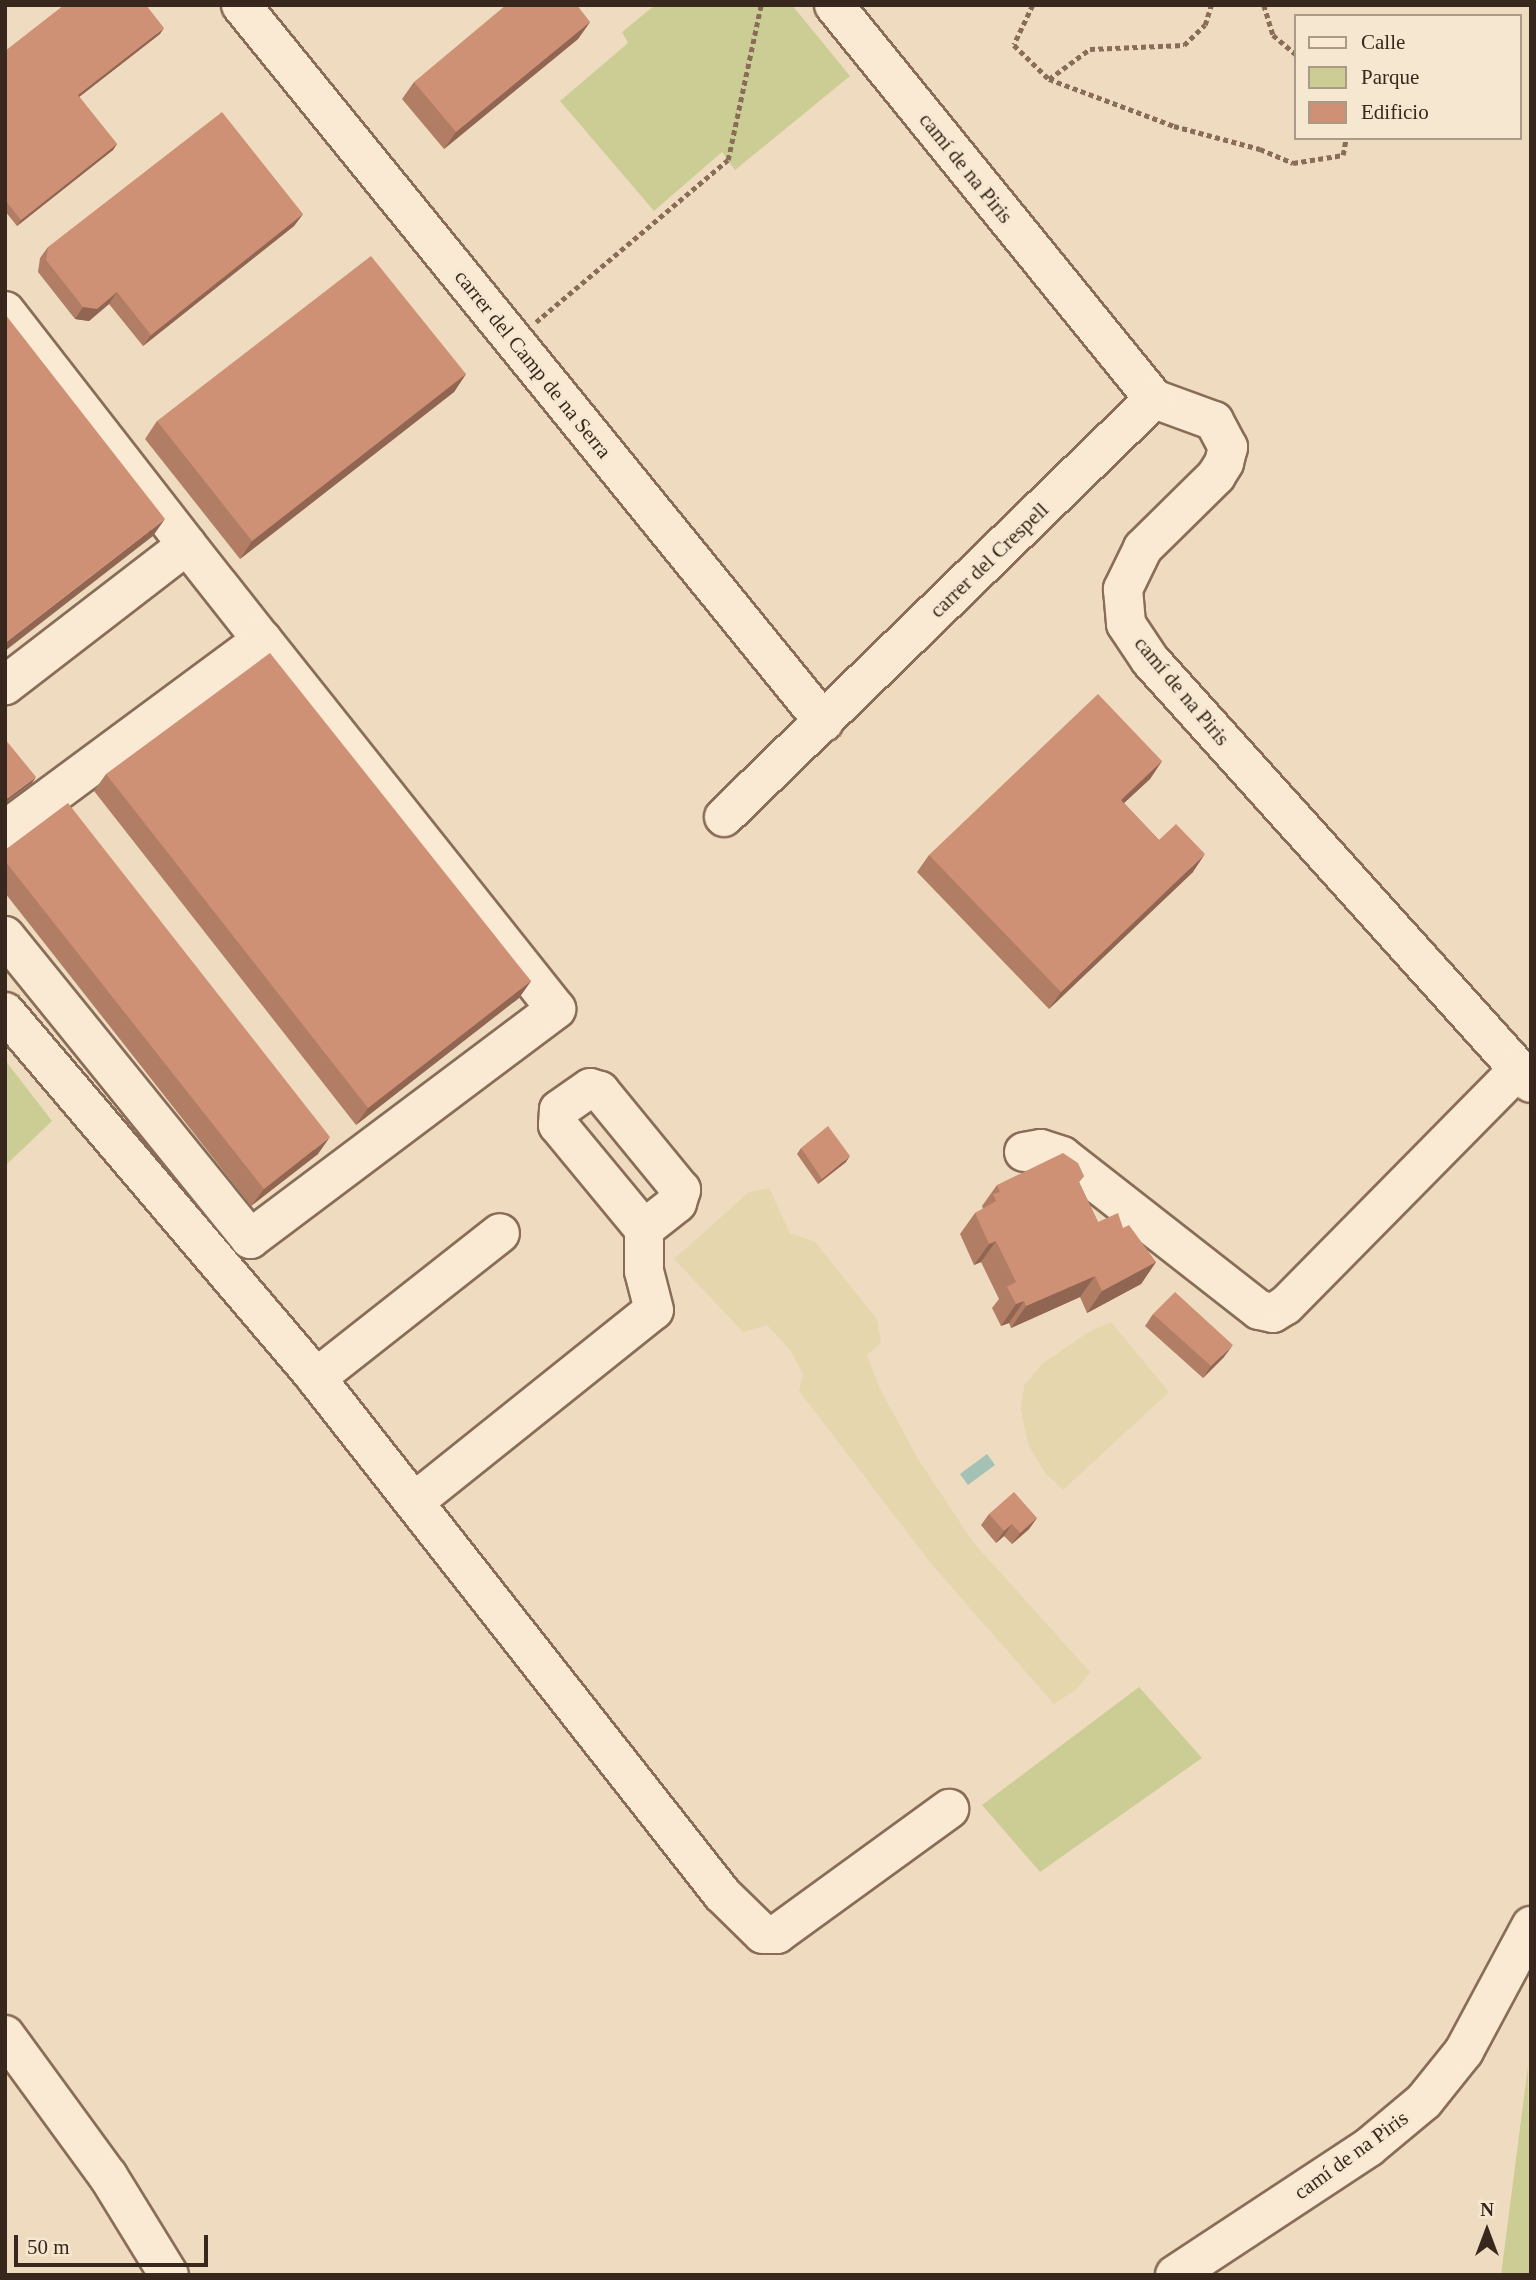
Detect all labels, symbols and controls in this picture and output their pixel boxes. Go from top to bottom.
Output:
legend [1294,14,1522,140]
text: Calle [1361,30,1405,54]
text: Parque [1361,65,1419,89]
text: Edificio [1361,100,1429,124]
street label: camí de na Piris [914,108,1018,228]
street label: carrer del Camp de na Serra [449,265,617,463]
street label: carrer del Crespell [924,497,1054,623]
street label: camí de na Piris [1129,631,1235,751]
street label: camí de na Piris [1289,2105,1413,2205]
north arrow [1452,2196,1522,2266]
text: N [1480,2199,1494,2220]
scale bar [18,2220,212,2264]
text: 50 m [27,2235,70,2259]

